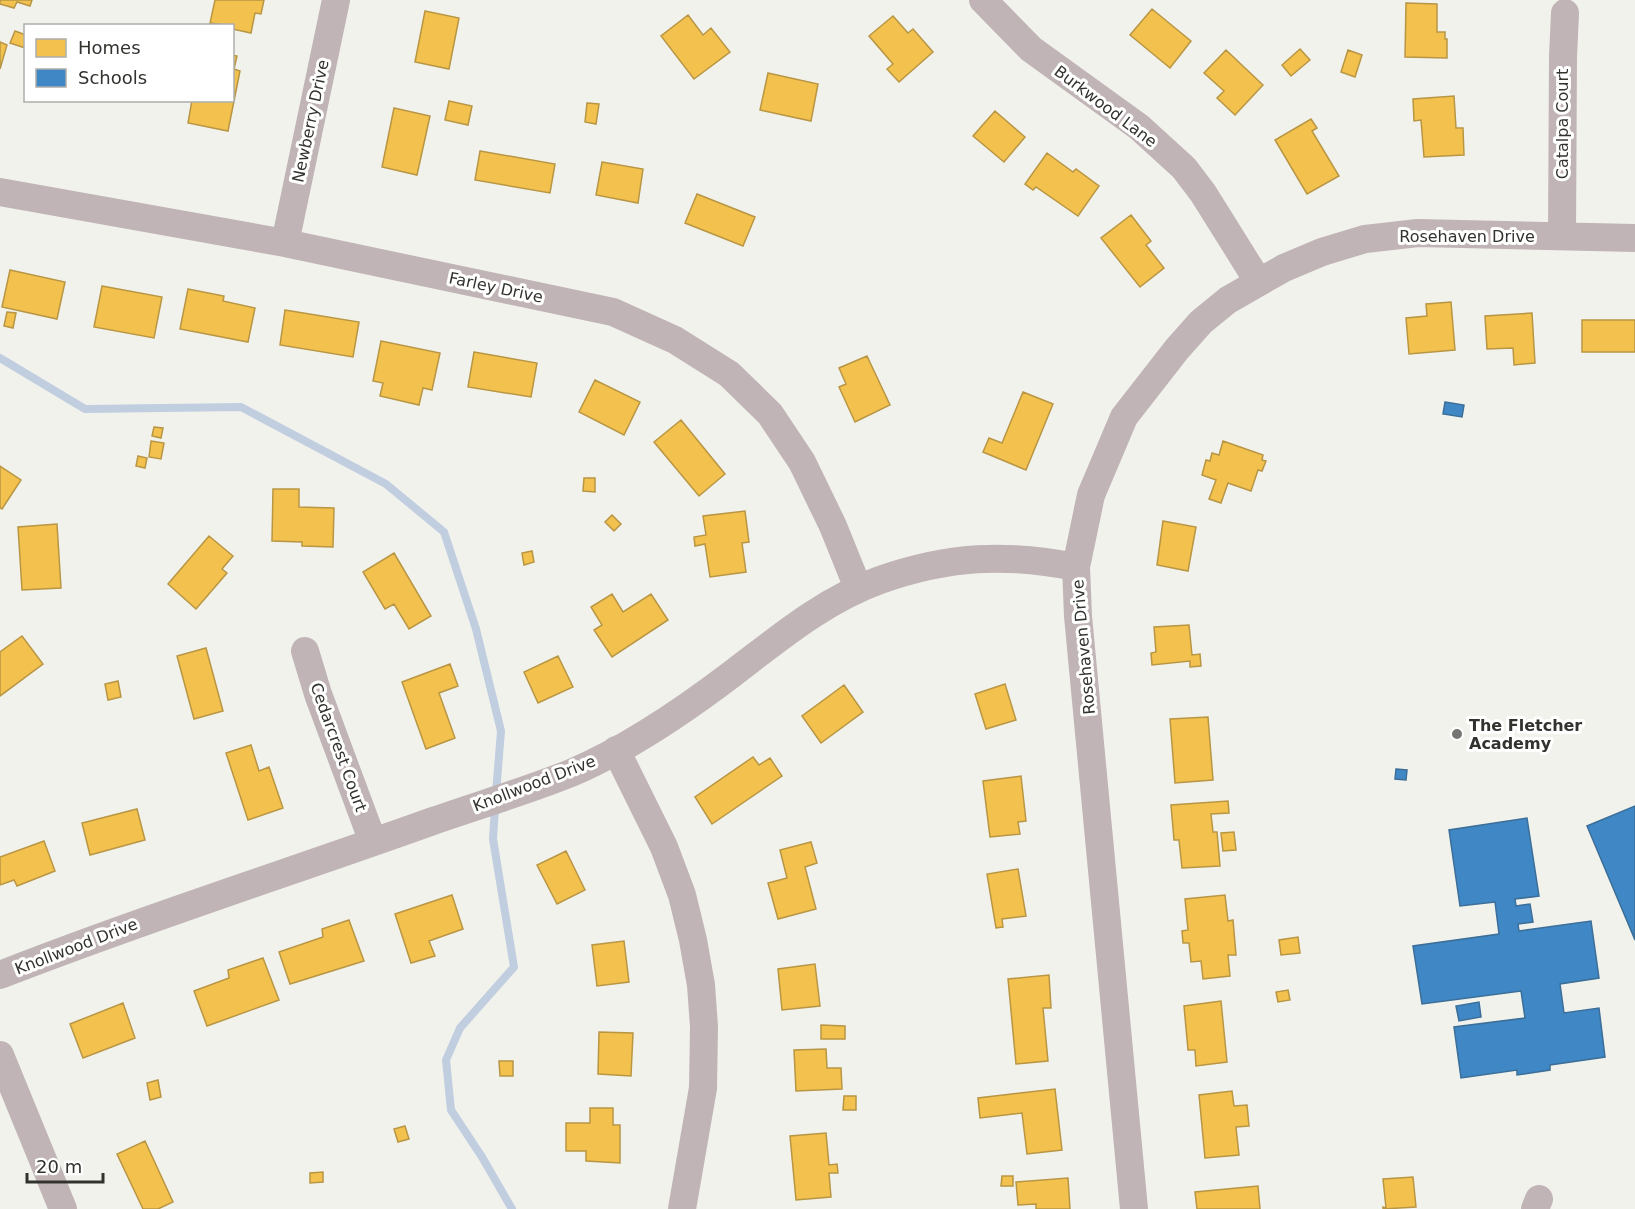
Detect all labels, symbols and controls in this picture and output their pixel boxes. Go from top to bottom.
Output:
legend [24,24,234,102]
text: Homes [78,37,141,58]
street label: Newberry Drive [288,58,333,184]
street label: Burkwood Lane [1051,62,1161,151]
text: Schools [78,67,147,88]
street label: Catalpa Court [1553,69,1572,179]
street label: Rosehaven Drive [1399,227,1535,246]
street label: Farley Drive [447,268,545,307]
street label: Rosehaven Drive [1068,579,1099,715]
street label: Cedarcrest Court [306,680,371,814]
place label: The Fletcher Academy [1469,716,1582,753]
marker: The Fletcher Academy [1450,727,1464,741]
street label: Knollwood Drive [470,751,598,816]
street label: Knollwood Drive [12,914,140,979]
scale bar [27,1146,104,1184]
text: 20 m [36,1156,82,1177]

